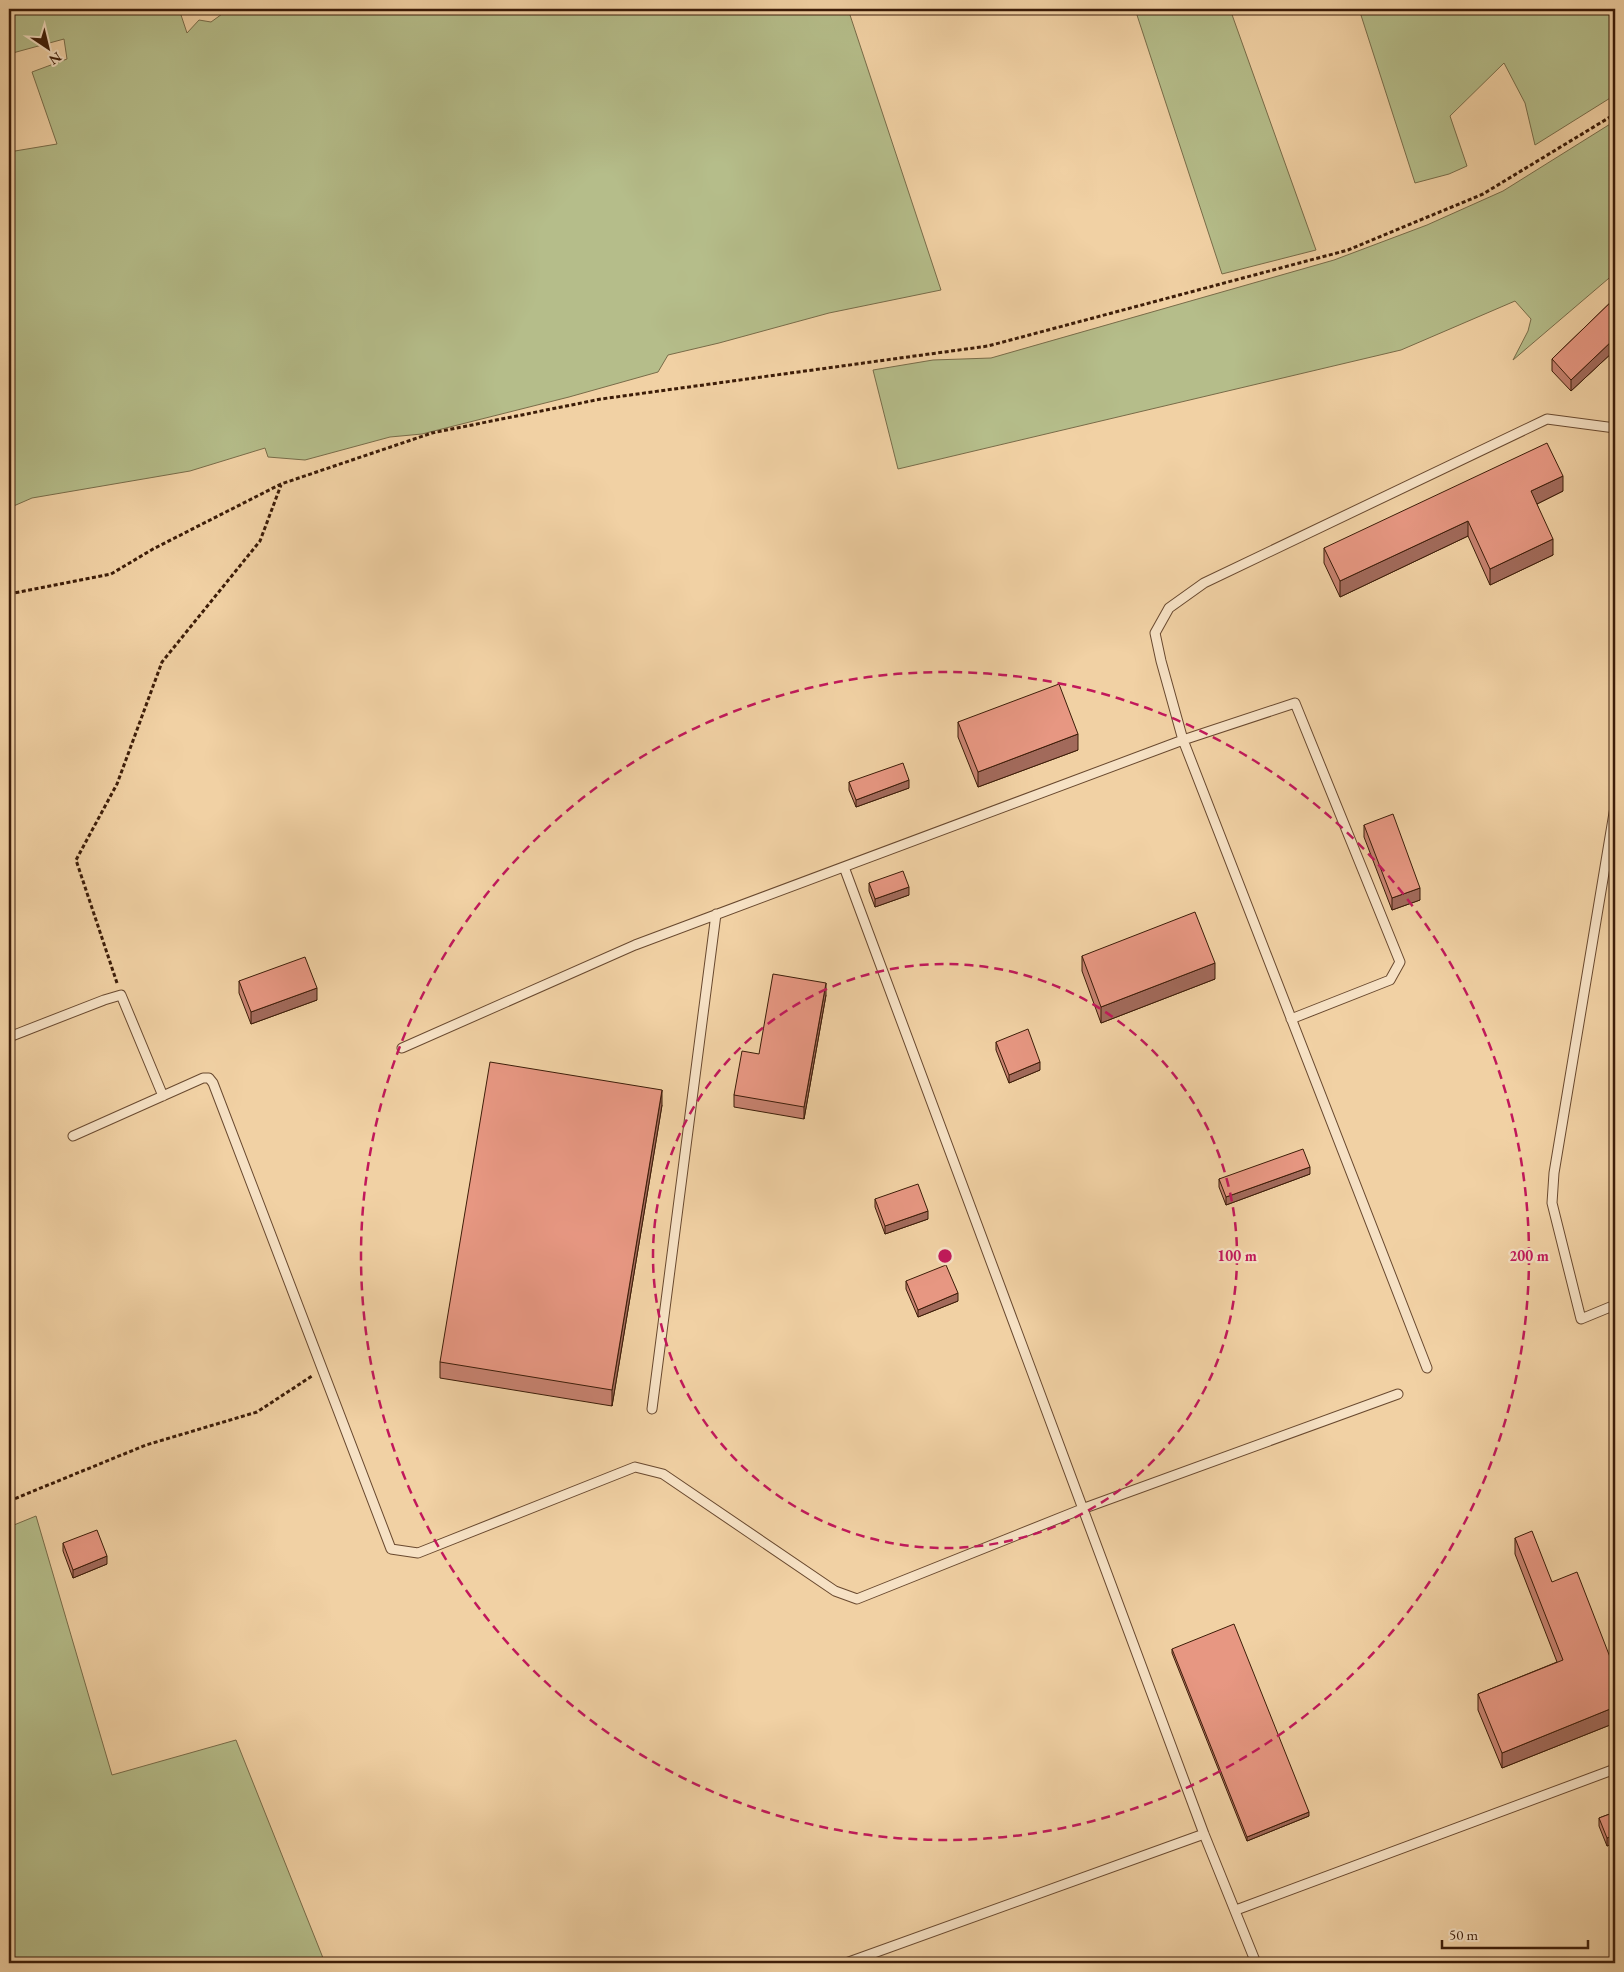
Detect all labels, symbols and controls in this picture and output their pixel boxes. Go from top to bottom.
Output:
north arrow [22,22,72,72]
text: N [45,48,65,70]
text: 100 m [1217,1246,1257,1265]
text: 200 m [1509,1246,1549,1265]
centre of rings [936,1247,954,1265]
scale bar [1442,1917,1588,1949]
text: 50 m [1449,1925,1478,1944]

